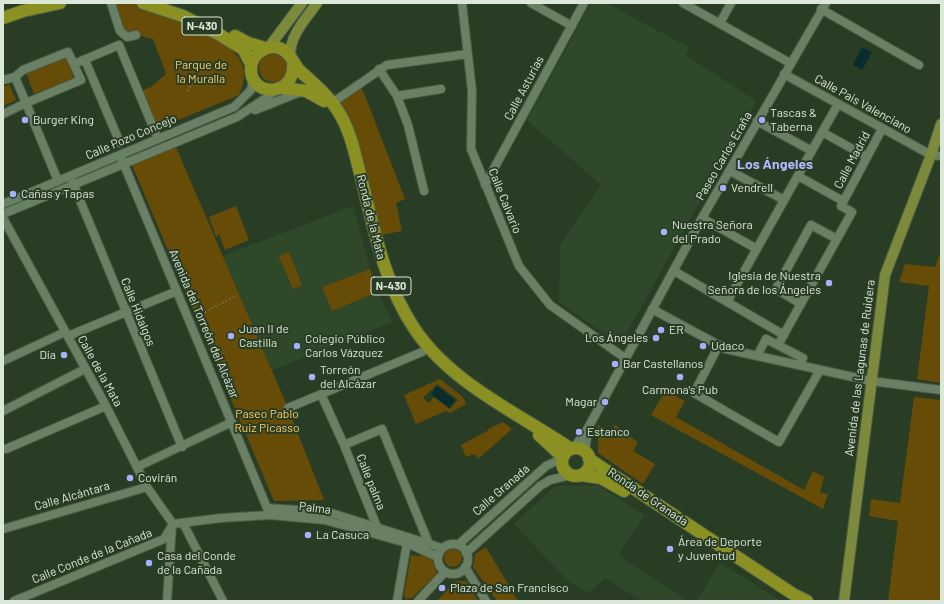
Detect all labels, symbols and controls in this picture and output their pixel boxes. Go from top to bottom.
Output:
road number: N-430 [182,17,222,35]
street label: Calle Asturias [501,53,547,123]
park label: Parque de la Muralla [175,58,227,86]
street label: Calle Pais Valenciano [812,71,914,137]
place label: Tascas & Taberna [770,106,817,134]
street label: Paseo Carlos Eraña [693,109,755,203]
street label: Calle Pozo Concejo [83,111,179,163]
place label: Burger King [33,113,94,127]
marker: Burger King [20,115,30,125]
marker: Tascas & Taberna [757,115,767,125]
street label: Calle Madrid [831,129,873,191]
district label: Los Ángeles [737,156,813,172]
street label: Calle Calvario [485,166,525,236]
street label: Ronda de la Mata [353,173,389,261]
place label: Vendrell [731,181,773,195]
marker: Vendrell [718,183,728,193]
place label: Cañas y Tapas [21,187,94,201]
marker: Cañas y Tapas [8,189,18,199]
place label: Nuestra Señora del Prado [672,218,753,246]
marker: Nuestra Señora del Prado [659,227,669,237]
street label: Avenida del Torreón del Alcázar [166,247,242,401]
place label: Iglesia de Nuestra Señora de los Ángeles [708,269,821,297]
street label: Calle Hidalgos [118,276,158,348]
road number: N-430 [371,277,411,295]
marker: Iglesia de Nuestra Señora de los Ángeles [824,278,834,288]
street label: Avenida de las Lagunas de Ruidera [842,279,878,457]
place label: Juan II de Castilla [239,322,289,350]
place label: ER [669,323,684,337]
marker: ER [656,325,666,335]
marker: Juan II de Castilla [226,331,236,341]
place label: Los Ángeles [585,331,648,345]
place label: Colegio Público Carlos Vázquez [305,332,385,360]
street label: Calle de la Mata [74,333,126,409]
marker: Los Ángeles [651,333,661,343]
place label: Udaco [711,339,744,353]
marker: Colegio Público Carlos Vázquez [292,341,302,351]
marker: Udaco [698,341,708,351]
place label: Dia [39,348,56,362]
marker: Dia [59,350,69,360]
place label: Bar Castellanos [623,357,703,371]
marker: Bar Castellanos [610,359,620,369]
place label: Torreón del Alcázar [320,363,376,391]
marker: Torreón del Alcázar [307,372,317,382]
marker: Carmona's Pub [675,372,685,382]
place label: Carmona's Pub [642,383,718,397]
place label: Magar [565,395,597,409]
marker: Magar [600,397,610,407]
park label: Paseo Pablo Ruiz Picasso [234,407,300,435]
place label: Estanco [587,425,630,439]
marker: Estanco [574,427,584,437]
street label: Calle palma [353,452,389,512]
street label: Calle Granada [470,461,532,519]
street label: Ronda de Granada [605,465,691,529]
place label: Covirán [138,471,177,485]
marker: Covirán [125,473,135,483]
street label: Calle Alcántara [33,478,111,514]
street label: Palma [298,499,332,517]
street label: Calle Conde de la Cañada [30,525,154,587]
place label: La Casuca [316,528,369,542]
marker: La Casuca [303,530,313,540]
place label: Área de Deporte y Juventud [678,535,762,563]
marker: Área de Deporte y Juventud [665,544,675,554]
place label: Casa del Conde de la Cañada [157,549,236,577]
marker: Casa del Conde de la Cañada [144,558,154,568]
place label: Plaza de San Francisco [450,581,569,595]
marker: Plaza de San Francisco [437,583,447,593]

